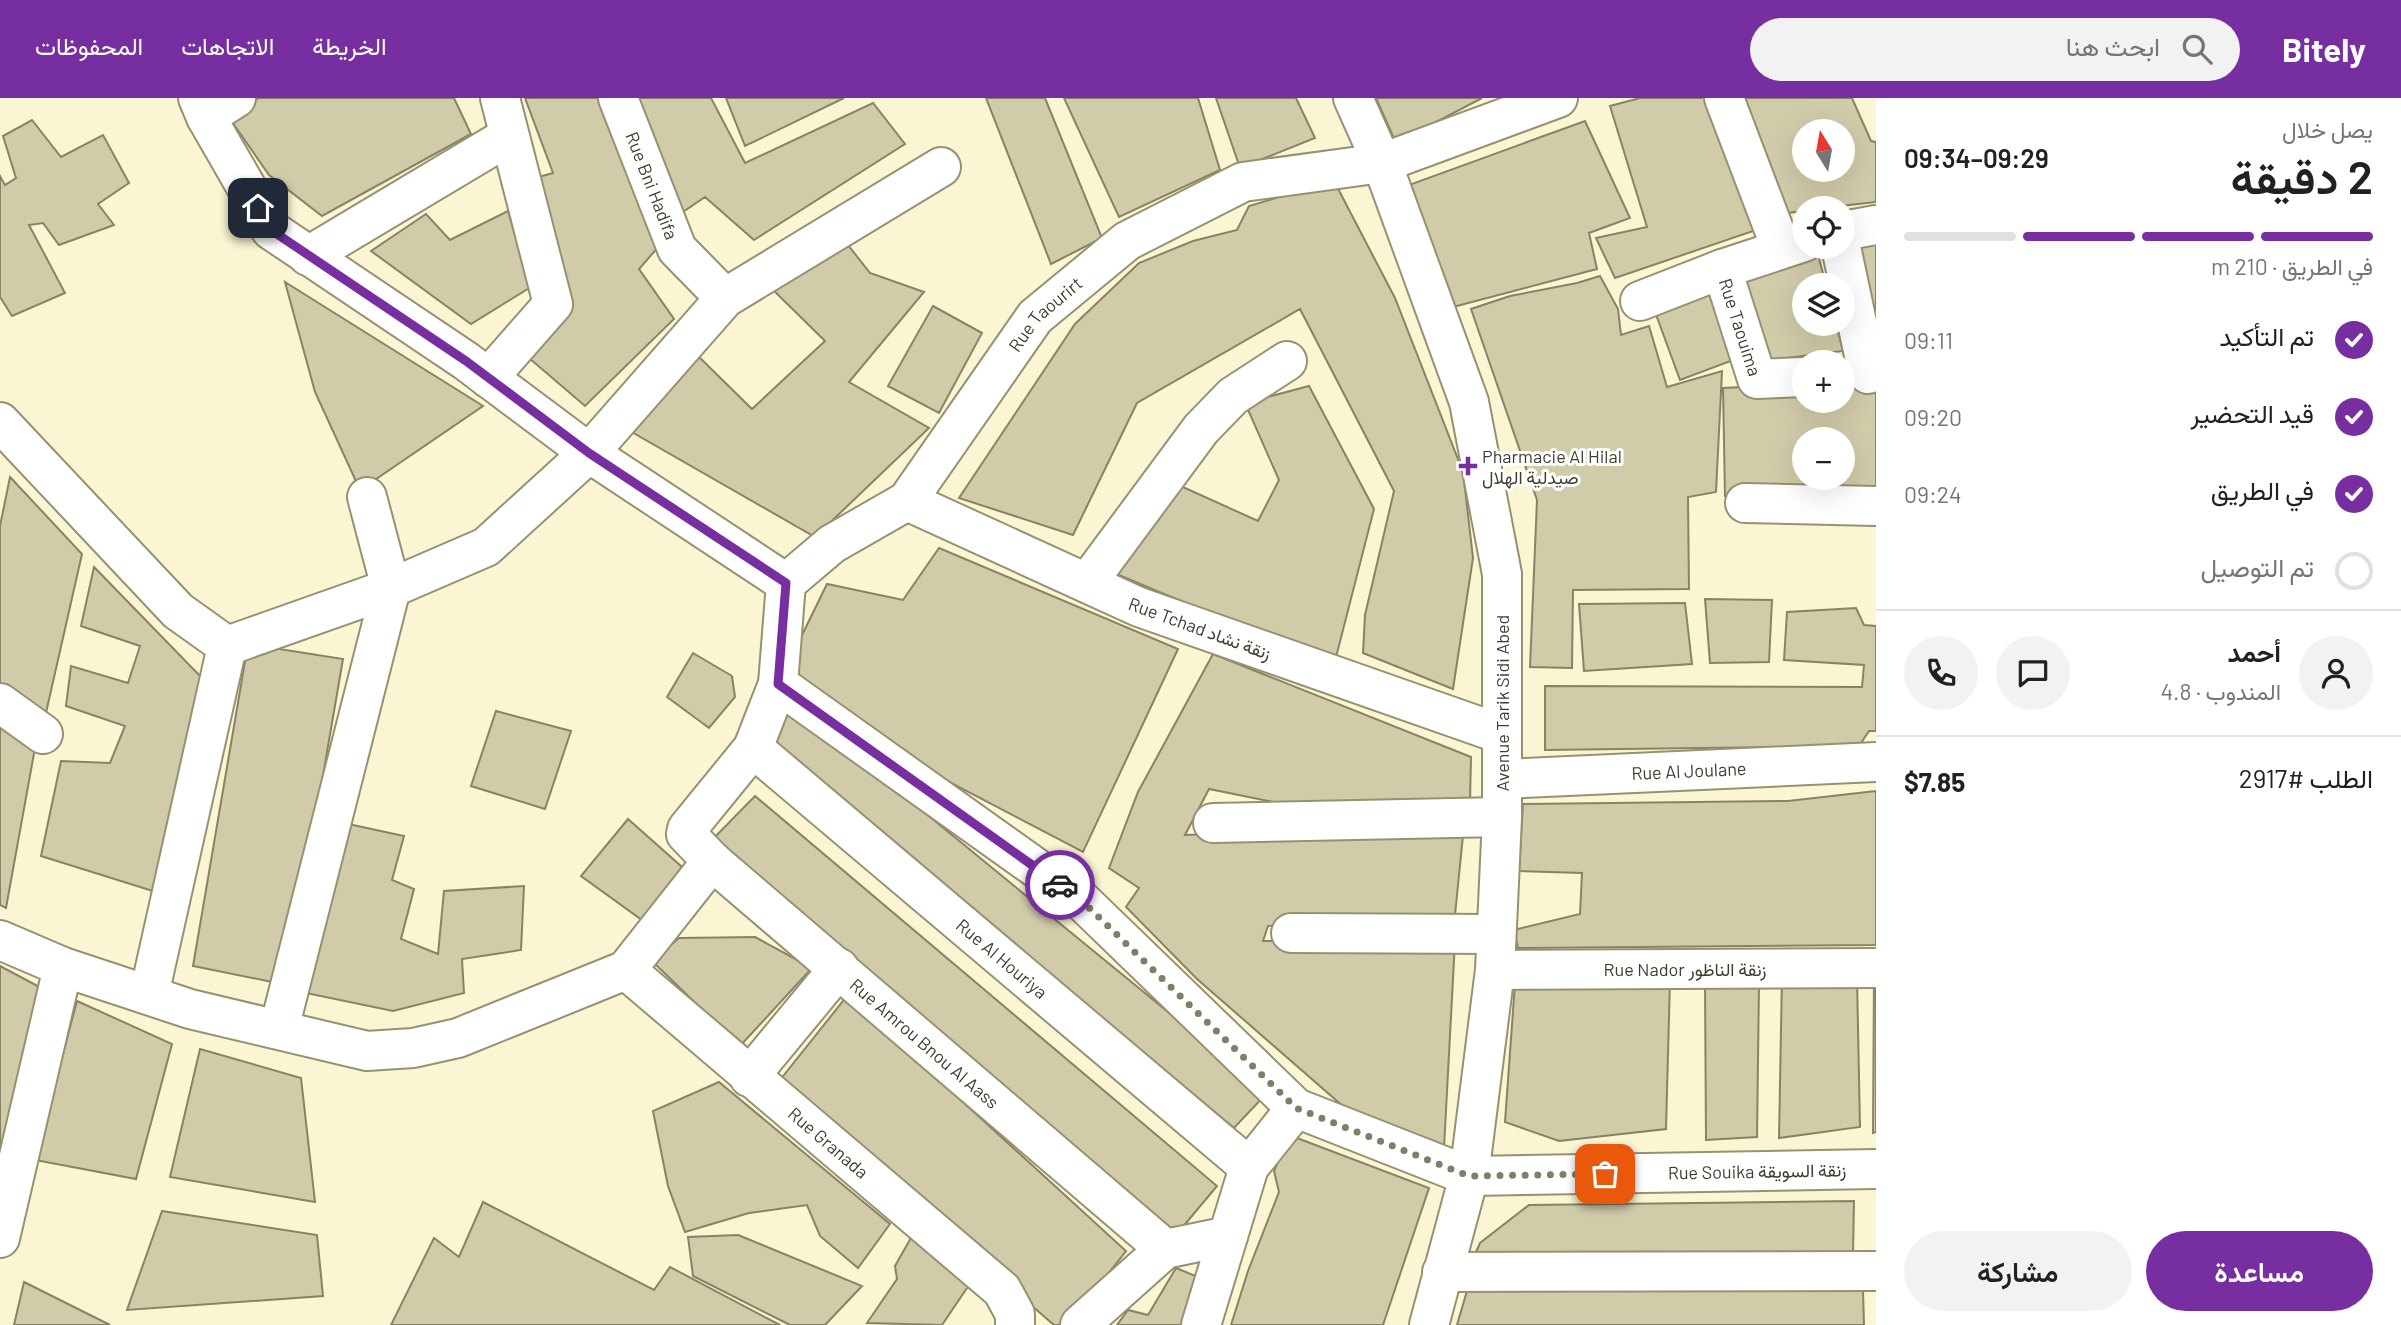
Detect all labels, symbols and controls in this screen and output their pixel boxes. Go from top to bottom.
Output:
search box [1750,18,2240,81]
text: Bitely [2282,29,2366,69]
text: ابحث هنا [2066,30,2160,61]
icon: search [2178,30,2216,68]
text: المحفوظات [35,31,143,60]
text: الاتجاهات [181,31,274,60]
text: الخريطة [312,31,387,60]
text: يصل خلال [2282,115,2373,143]
north arrow [1792,119,1855,182]
map controls [1792,119,1855,490]
street label: Rue Bni Hadifa [621,129,683,243]
text: 09:29–09:34 [1904,142,2049,173]
text: 2 دقيقة [2230,148,2373,203]
pin [228,178,288,238]
icon: home [239,189,277,227]
button: locate [1792,196,1855,259]
text: في الطريق · 210 m [2211,252,2373,280]
street label: Rue Taourirt [1003,272,1086,356]
button: layers [1792,273,1855,336]
street label: Rue Taouima [1715,276,1766,379]
text: تم التأكيد [2219,320,2314,351]
icon: check [2335,321,2373,359]
text: 09:11 [1904,326,1953,354]
button: + [1792,350,1855,413]
text: قيد التحضير [2190,397,2314,428]
icon: check [2335,398,2373,436]
text: 09:20 [1904,403,1962,431]
button: − [1792,427,1855,490]
place label: Pharmacie Al Hilal صيدلية الهلال [1482,445,1622,489]
marker: Pharmacie Al Hilal صيدلية الهلال [1460,458,1476,474]
text: في الطريق [2211,474,2314,505]
icon: check [2335,475,2373,513]
text: 09:24 [1904,480,1962,508]
text: تم التوصيل [2200,551,2314,582]
street label: Rue Tchad زنقة نشاد [1125,592,1274,665]
street label: Avenue Tarik Sidi Abed [1491,615,1513,791]
button: phone [1904,636,1978,710]
button: chat [1996,636,2070,710]
text: أحمد [2228,636,2281,667]
button: person [2299,636,2373,710]
text: المندوب · 4.8 [2160,677,2281,705]
street label: Rue Al Joulane [1631,757,1747,784]
text: الطلب #2917 [2239,762,2373,793]
text: $7.85 [1904,766,1965,797]
courier [1025,850,1095,920]
icon: car [1041,866,1079,904]
street label: Rue Al Houriya [952,914,1052,1003]
street label: Rue Nador زنقة الناظور [1604,958,1767,981]
street label: Rue Amrou Bnou Al Aass [846,973,1004,1113]
street label: Rue Granada [784,1102,873,1183]
pin [1575,1144,1635,1204]
icon: bag [1586,1155,1624,1193]
street label: Rue Souika زنقة السويقة [1668,1158,1846,1185]
button: مشاركة [1904,1231,2132,1311]
button: مساعدة [2146,1231,2373,1311]

